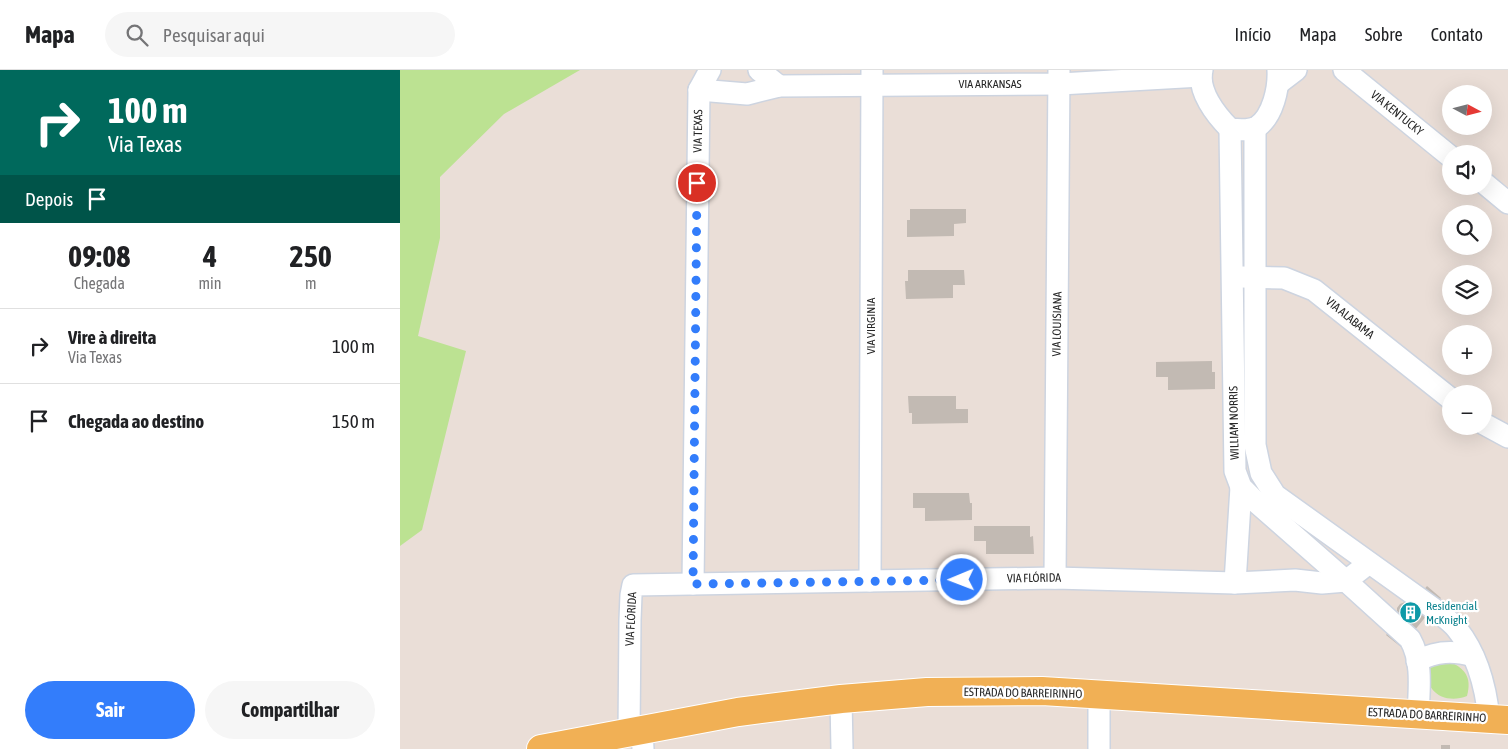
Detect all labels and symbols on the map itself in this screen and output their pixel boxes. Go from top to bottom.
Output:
street label: VIA ARKANSAS [958,77,1022,91]
north arrow [1442,85,1492,135]
street label: VIA KENTUCKY [1368,88,1427,139]
street label: VIA TEXAS [691,109,705,153]
pin [676,162,718,204]
street label: VIA LOUISIANA [1049,291,1065,357]
street label: VIA ALABAMA [1323,294,1377,342]
street label: VIA VIRGINIA [864,298,878,354]
street label: WILLIAM NORRIS [1226,386,1242,460]
position arrow [935,553,987,605]
street label: VIA FLÓRIDA [1007,571,1061,585]
street label: VIA FLÓRIDA [623,591,639,647]
place label: Residencial McKnight [1426,599,1478,627]
building icon: Residencial McKnight [1398,601,1422,625]
street label: ESTRADA DO BARREIRINHO [963,685,1083,701]
street label: ESTRADA DO BARREIRINHO [1367,705,1487,725]

